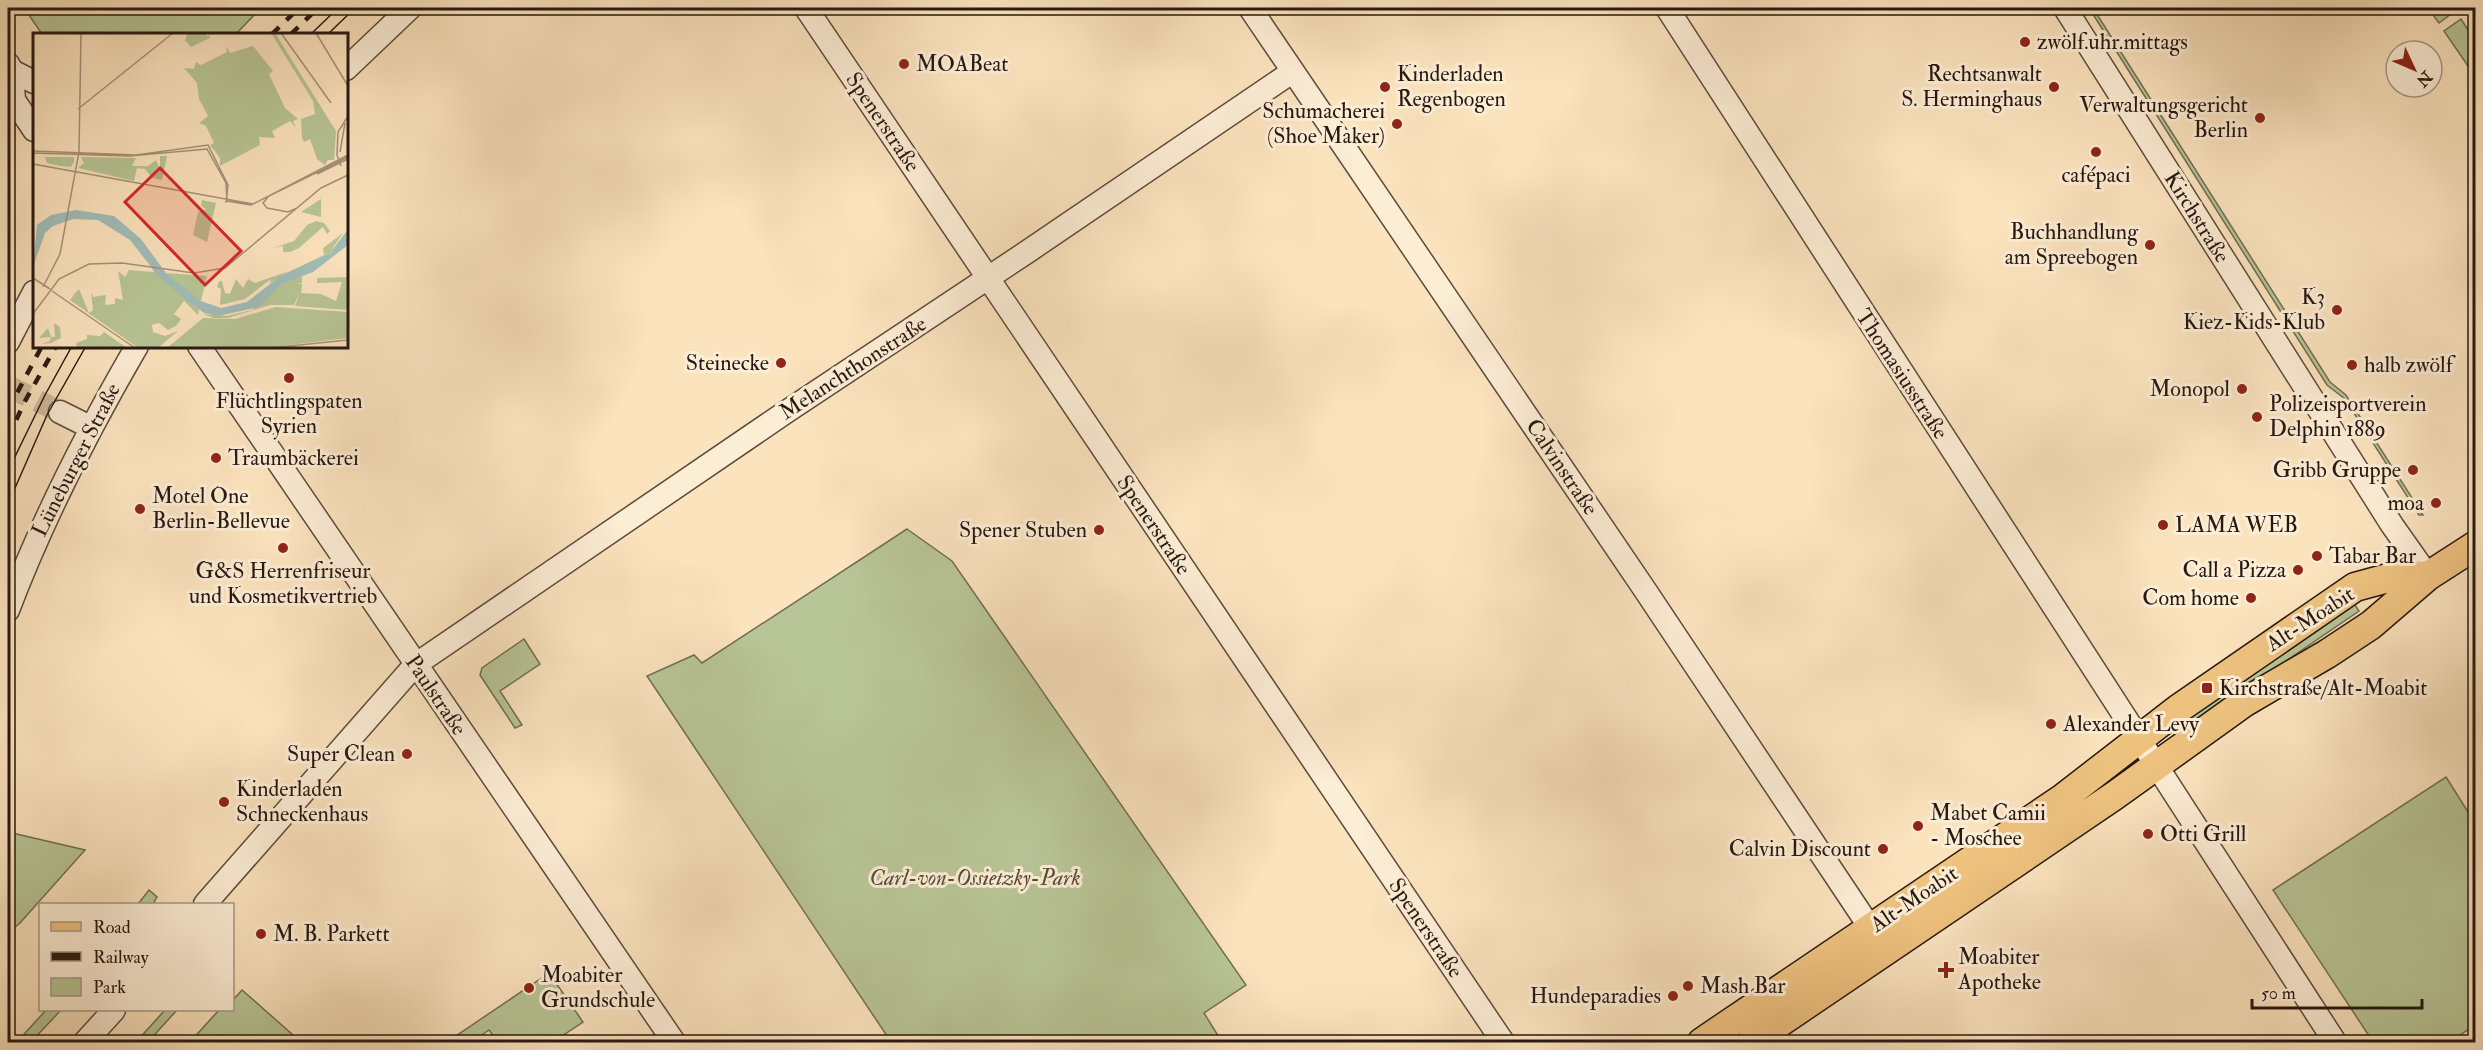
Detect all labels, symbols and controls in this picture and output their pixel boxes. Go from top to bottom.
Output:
place label: zwölf.uhr.mittags [2037,28,2188,56]
inset map [33,33,348,348]
marker: zwölf.uhr.mittags [2018,35,2032,49]
north arrow [2384,39,2444,99]
place label: MOABeat [916,50,1008,78]
marker: MOABeat [897,57,911,71]
place label: Kinderladen Regenbogen [1397,60,1506,113]
place label: Rechtsanwalt S. Herminghaus [1901,60,2042,113]
text: N [2411,66,2437,91]
street label: Spenerstraße [839,67,927,178]
marker: Kinderladen Regenbogen [1378,80,1392,94]
marker: Rechtsanwalt S. Herminghaus [2047,80,2061,94]
place label: Verwaltungsgericht Berlin [2079,91,2248,144]
place label: Schumacherei (Shoe Maker) [1262,97,1385,150]
marker: Verwaltungsgericht Berlin [2253,111,2267,125]
marker: Schumacherei (Shoe Maker) [1390,117,1404,131]
marker: cafépaci [2089,145,2103,159]
place label: cafépaci [2061,161,2131,190]
street label: Kirchstraße [2158,166,2236,268]
place label: Buchhandlung am Spreebogen [2005,218,2139,272]
marker: Buchhandlung am Spreebogen [2143,238,2157,252]
place label: K3 Kiez-Kids-Klub [2183,283,2325,336]
marker: K3 Kiez-Kids-Klub [2330,303,2344,317]
street label: Thomasiusstraße [1849,304,1955,444]
street label: Melanchthonstraße [774,310,932,426]
place label: Steinecke [686,349,769,377]
place label: halb zwölf [2364,351,2456,379]
marker: Steinecke [774,356,788,370]
marker: halb zwölf [2345,358,2359,372]
marker: Flüchtlingspaten Syrien [282,371,296,385]
place label: Monopol [2149,375,2230,404]
street label: Lüneburger Straße [25,379,127,541]
marker: Monopol [2235,382,2249,396]
place label: Flüchtlingspaten Syrien [215,387,363,440]
place label: Polizeisportverein Delphin 1889 [2269,390,2427,444]
marker: Polizeisportverein Delphin 1889 [2250,410,2264,424]
street label: Calvinstraße [1520,413,1604,521]
place label: Traumbäckerei [228,444,359,472]
marker: Traumbäckerei [209,451,223,465]
place label: Gribb Gruppe [2273,456,2401,485]
marker: Gribb Gruppe [2406,463,2420,477]
street label: Spenerstraße [1110,470,1198,581]
place label: Motel One Berlin-Bellevue [152,482,290,535]
place label: moa [2387,489,2425,517]
marker: moa [2429,496,2443,510]
marker: Motel One Berlin-Bellevue [133,502,147,516]
place label: LAMA WEB [2175,511,2298,539]
place label: Spener Stuben [959,516,1087,545]
marker: LAMA WEB [2156,518,2170,532]
marker: Spener Stuben [1092,523,1106,537]
marker: G&S Herrenfriseur und Kosmetikvertrieb [276,541,290,555]
place label: Tabar Bar [2329,542,2417,570]
marker: Tabar Bar [2310,549,2324,563]
place label: Call a Pizza [2182,556,2287,584]
place label: G&S Herrenfriseur und Kosmetikvertrieb [189,557,378,610]
marker: Call a Pizza [2291,563,2305,577]
street label: Alt-Moabit [2260,580,2360,659]
place label: Com home [2142,584,2239,612]
marker: Com home [2244,591,2258,605]
street label: Paulstraße [399,649,473,741]
place label: Kirchstraße/Alt-Moabit [2219,674,2427,702]
marker: Kirchstraße/Alt-Moabit [2200,681,2214,695]
place label: Alexander Levy [2062,710,2199,738]
marker: Alexander Levy [2044,717,2058,731]
place label: Super Clean [287,740,395,769]
marker: Super Clean [400,747,414,761]
place label: Kinderladen Schneckenhaus [236,775,368,828]
marker: Kinderladen Schneckenhaus [217,795,231,809]
place label: Mabet Camii - Moschee [1930,799,2046,852]
marker: Mabet Camii - Moschee [1911,819,1925,833]
place label: Otti Grill [2160,820,2247,848]
marker: Otti Grill [2141,827,2155,841]
place label: Calvin Discount [1729,835,1871,863]
marker: Calvin Discount [1876,842,1890,856]
street label: Alt-Moabit [1864,859,1963,939]
park label: Carl-von-Ossietzky-Park [869,864,1081,892]
street label: Spenerstraße [1382,873,1470,984]
legend [39,903,234,1011]
text: Road [93,916,131,939]
place label: M. B. Parkett [273,920,390,948]
marker: M. B. Parkett [254,927,268,941]
place label: Moabiter Apotheke [1957,943,2041,997]
text: Railway [93,946,150,969]
place label: Moabiter Grundschule [541,961,655,1014]
marker: Moabiter Apotheke [1939,963,1953,977]
place label: Mash Bar [1700,972,1786,1000]
scale bar [2252,972,2422,1010]
text: Park [93,976,126,999]
marker: Mash Bar [1681,979,1695,993]
marker: Moabiter Grundschule [522,981,536,995]
place label: Hundeparadies [1530,982,1661,1011]
text: 50 m [2261,982,2296,1005]
marker: Hundeparadies [1666,989,1680,1003]

